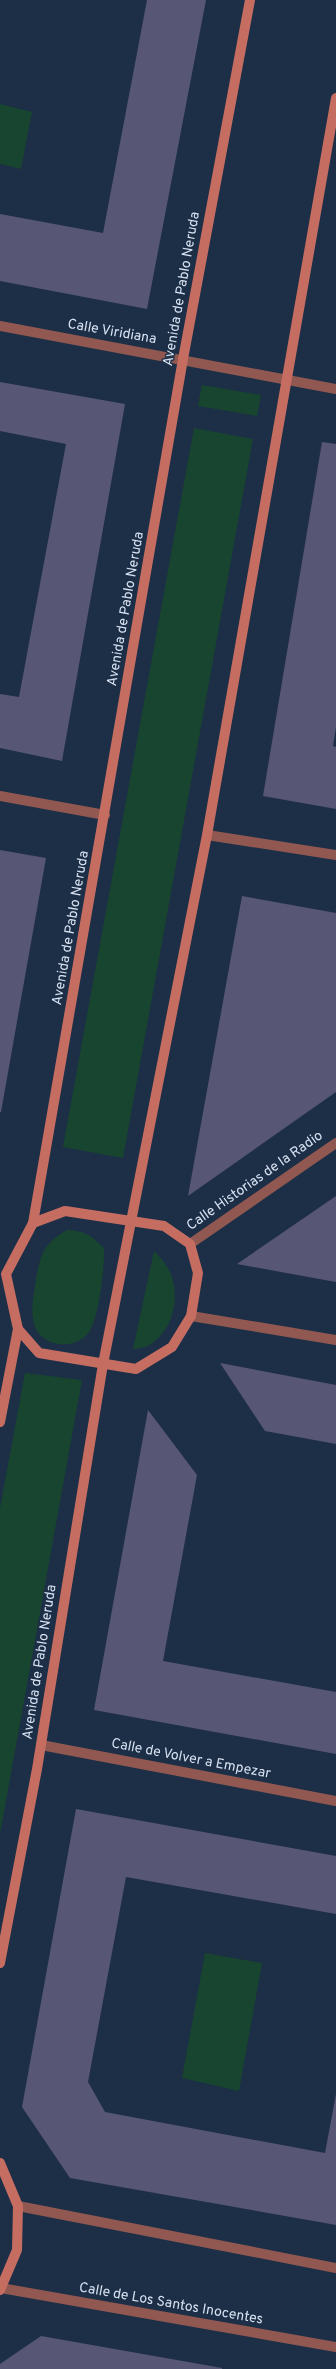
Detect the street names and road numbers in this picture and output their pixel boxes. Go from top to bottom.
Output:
street label: Avenida de Pablo Neruda [160,210,204,368]
street label: Calle Viridiana [66,316,158,348]
street label: Avenida de Pablo Neruda [104,530,148,688]
street label: Avenida de Pablo Neruda [49,849,93,1007]
street label: Calle Historias de la Radio [184,1127,327,1235]
street label: Avenida de Pablo Neruda [19,1583,61,1741]
street label: Calle de Volver a Empezar [110,1735,273,1783]
street label: Calle de Los Santos Inocentes [78,2279,264,2329]

